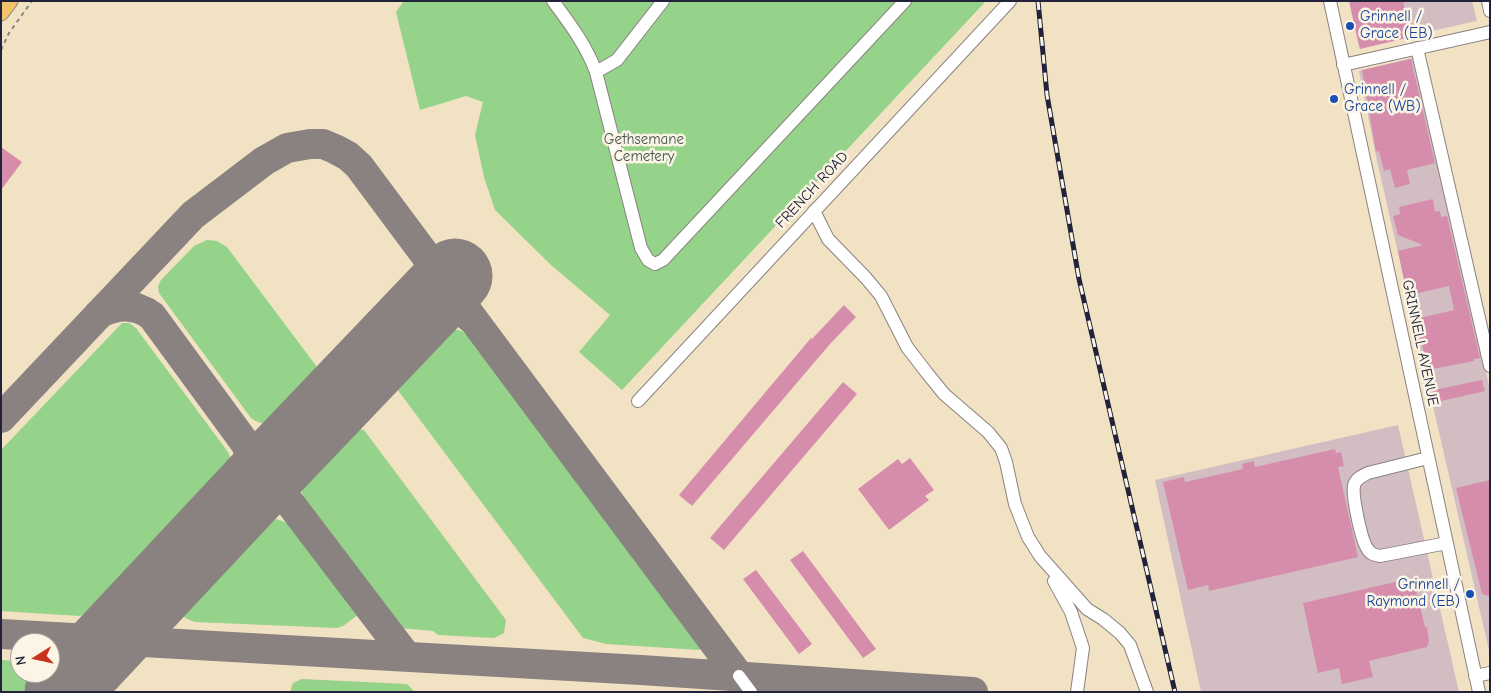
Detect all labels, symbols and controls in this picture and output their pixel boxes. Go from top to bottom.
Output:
place label: Grinnell / Grace (EB) [1360,8,1433,43]
marker: Grinnell / Grace (EB) [1344,20,1356,32]
place label: Grinnell / Grace (WB) [1344,81,1421,116]
marker: Grinnell / Grace (WB) [1328,93,1340,105]
park label: Gethsemane Cemetery [604,131,684,166]
street label: FRENCH ROAD [772,148,852,232]
street label: GRINNELL AVENUE [1398,278,1442,408]
place label: Grinnell / Raymond (EB) [1366,576,1460,611]
marker: Grinnell / Raymond (EB) [1464,588,1476,600]
north arrow [10,633,60,683]
text: N [12,655,30,667]

